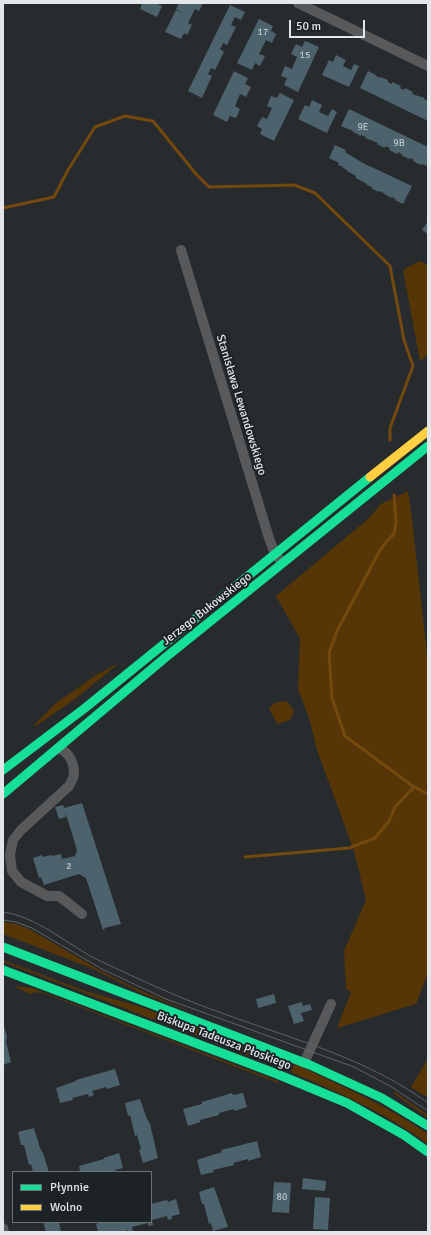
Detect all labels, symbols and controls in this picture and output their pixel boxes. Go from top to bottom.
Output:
scale bar [291,12,367,38]
text: 50 m [296,19,321,34]
house number: 17 [258,26,268,38]
house number: 15 [300,49,310,61]
house number: 9E [357,121,369,133]
house number: 9B [393,137,405,149]
street label: Stanisława Lewandowskiego [213,333,269,477]
street label: Jerzego Bukowskiego [159,570,255,648]
house number: 2 [66,860,72,872]
street label: Biskupa Tadeusza Płoskiego [155,1009,293,1073]
legend [12,1171,152,1223]
text: Płynnie [50,1180,89,1195]
house number: 80 [277,1191,287,1203]
text: Wolno [50,1200,82,1215]

